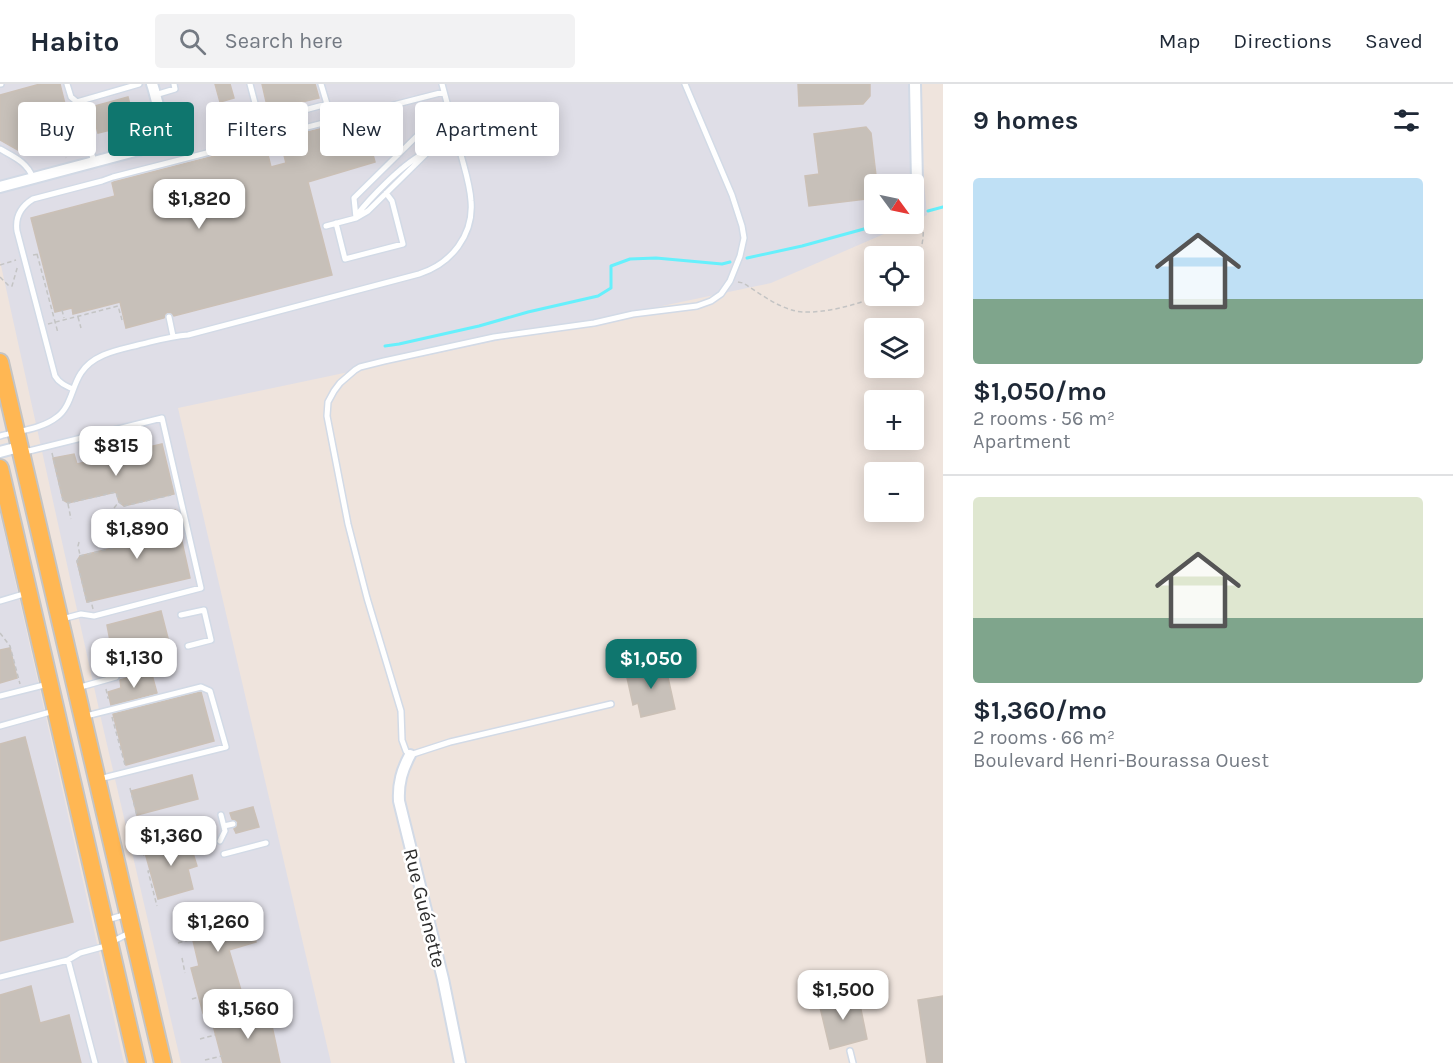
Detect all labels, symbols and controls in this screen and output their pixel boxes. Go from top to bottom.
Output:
search box [155,14,575,68]
text: Habito [30,25,119,58]
icon: search [176,25,209,58]
text: Search here [224,28,343,54]
text: Map [1159,29,1200,53]
text: Directions [1233,29,1332,53]
text: Saved [1365,29,1423,53]
chip: Buy [18,102,96,156]
chip: Rent [108,102,194,156]
chip: Filters [206,102,308,156]
chip: New [320,102,403,156]
chip: Apartment [415,102,559,156]
icon: filters [1390,104,1423,137]
text: 9 homes [973,105,1079,136]
north arrow [864,174,924,234]
map controls [864,174,924,522]
pin: $1,820 [150,179,248,230]
text: $1,820 [167,187,231,210]
icon: home [1144,217,1252,325]
button: locate [864,246,924,306]
button: layers [864,318,924,378]
text: $1,050/mo [973,376,1106,407]
button: + [864,390,924,450]
text: 2 rooms · 56 m² [973,407,1115,430]
pin: $815 [80,426,152,477]
text: Apartment [973,430,1071,453]
text: $815 [93,434,139,457]
button: − [864,462,924,522]
pin: $1,890 [88,509,186,560]
text: $1,890 [105,517,169,540]
icon: home [1144,536,1252,644]
pin: $1,130 [85,638,183,689]
pin: $1,050 [602,639,700,690]
text: $1,130 [105,646,163,669]
text: $1,050 [620,647,682,670]
text: $1,360/mo [973,695,1107,726]
text: 2 rooms · 66 m² [973,726,1115,749]
text: Boulevard Henri-Bourassa Ouest [973,749,1269,772]
pin: $1,360 [122,816,220,867]
text: $1,360 [139,824,203,847]
street label: Rue Guénette [399,846,450,970]
pin: $1,260 [169,902,267,953]
text: $1,260 [187,910,249,933]
pin: $1,500 [794,970,892,1021]
text: $1,500 [812,978,874,1001]
pin: $1,560 [199,989,297,1040]
text: $1,560 [217,997,279,1020]

